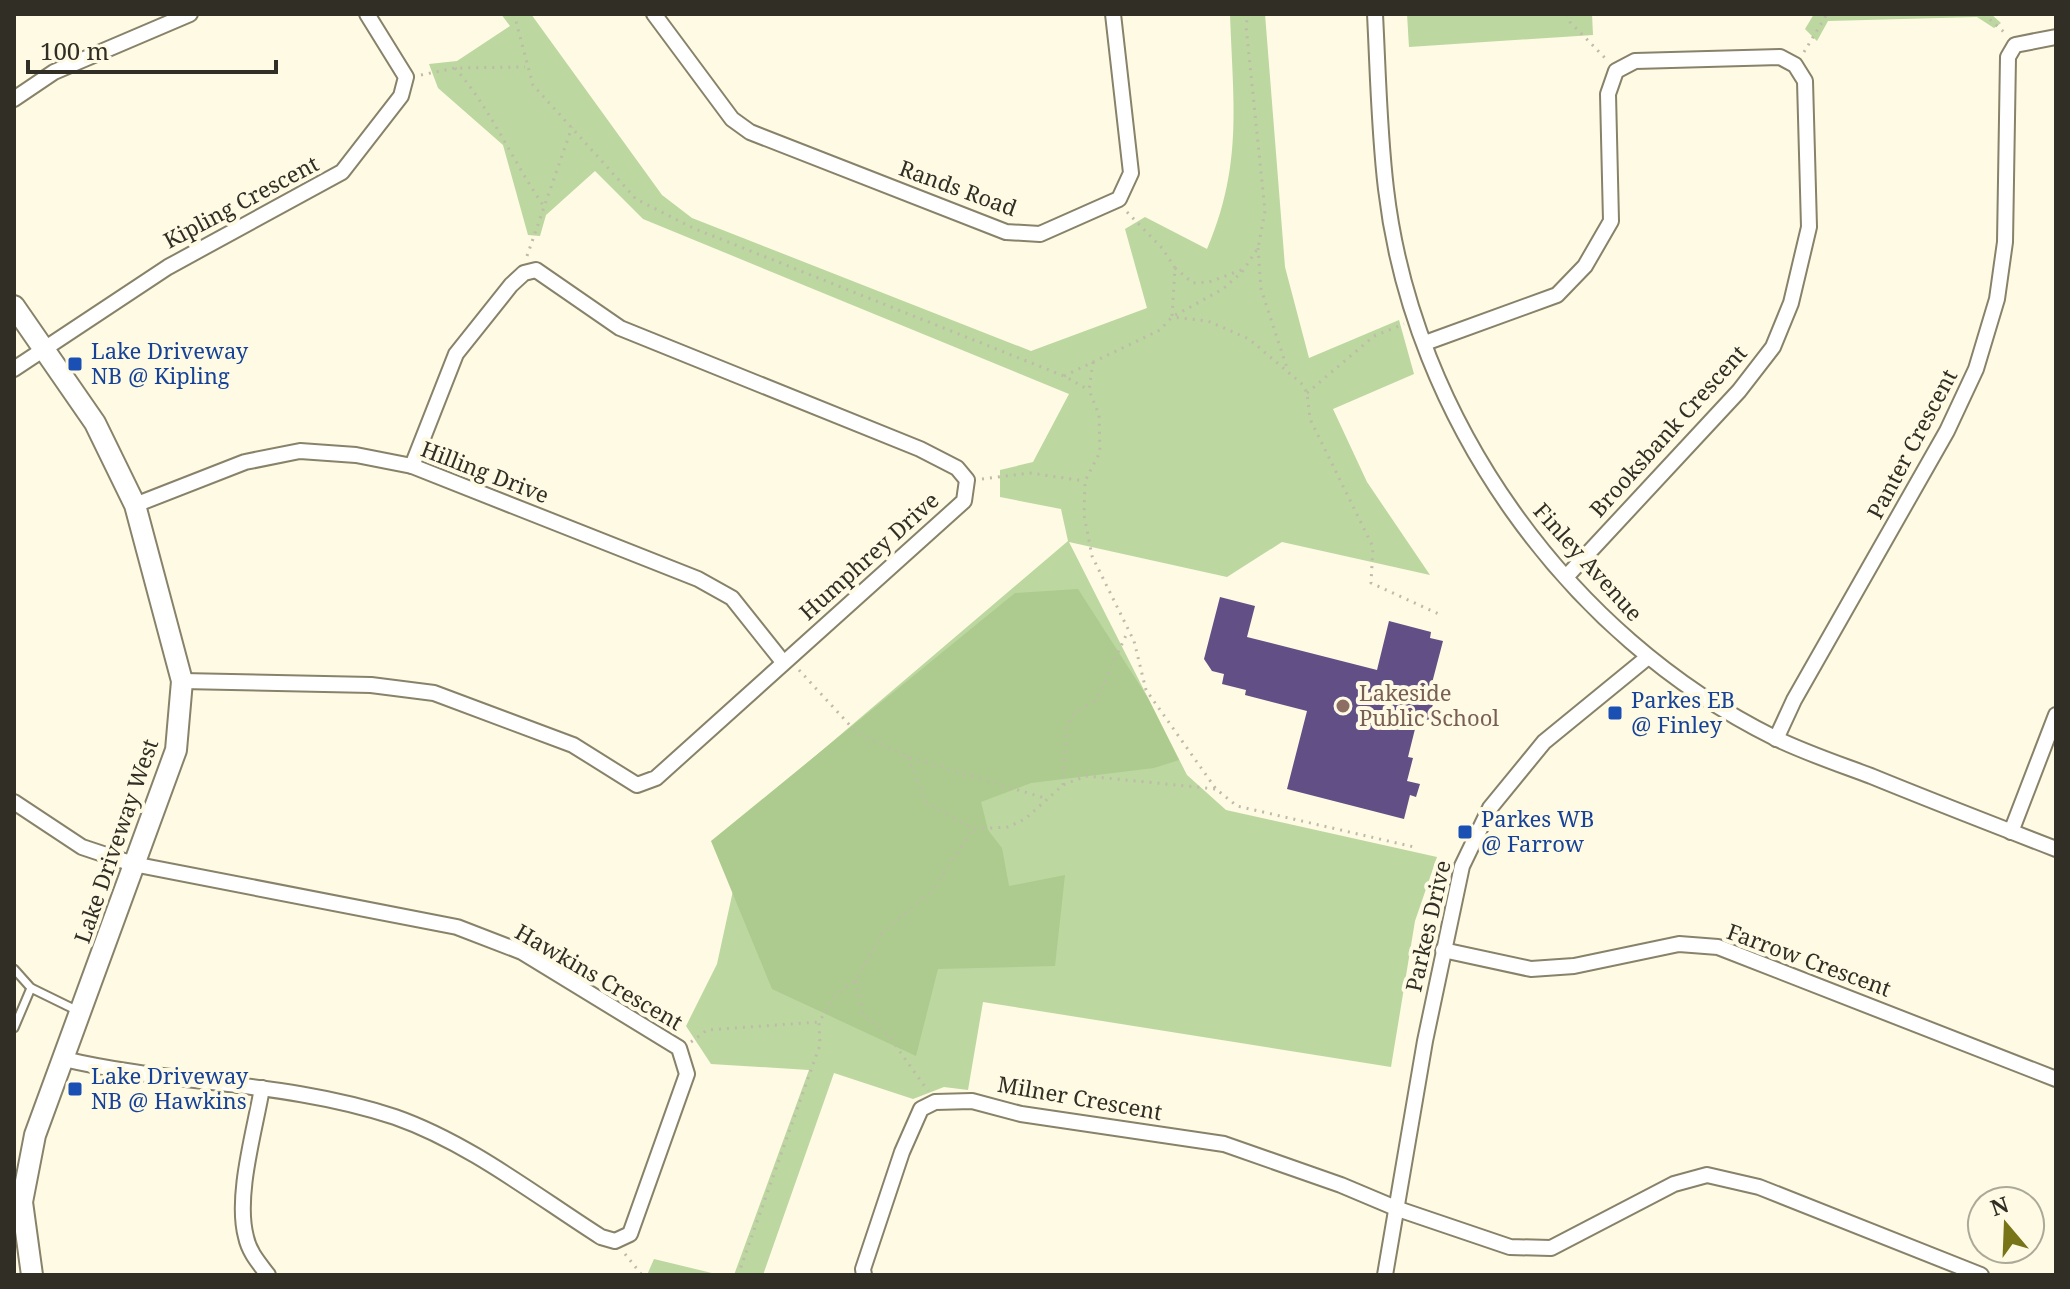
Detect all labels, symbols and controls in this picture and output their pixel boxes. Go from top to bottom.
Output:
scale bar [28,24,276,74]
text: 100 m [40,34,109,67]
street label: Kipling Crescent [158,147,324,255]
street label: Rands Road [895,152,1022,222]
place label: Lake Driveway NB @ Kipling [91,335,249,390]
street label: Brooksbank Crescent [1582,338,1753,523]
marker: Lake Driveway NB @ Kipling [66,355,84,373]
street label: Panter Crescent [1859,363,1963,524]
street label: Hilling Drive [417,433,554,509]
street label: Humphrey Drive [792,485,944,626]
street label: Finley Avenue [1528,496,1650,627]
place label: Lakeside Public School [1359,677,1499,732]
place label: Parkes EB @ Finley [1631,684,1735,739]
marker: Lakeside Public School [1334,697,1352,715]
marker: Parkes EB @ Finley [1606,704,1624,722]
street label: Lake Driveway West [66,734,164,947]
place label: Parkes WB @ Farrow [1481,803,1594,858]
marker: Parkes WB @ Farrow [1456,823,1474,841]
street label: Parkes Drive [1397,857,1457,994]
street label: Farrow Crescent [1723,915,1896,1003]
street label: Hawkins Crescent [510,916,689,1036]
place label: Lake Driveway NB @ Hawkins [91,1060,249,1115]
street label: Milner Crescent [996,1068,1165,1126]
marker: Lake Driveway NB @ Hawkins [66,1080,84,1098]
north arrow [1966,1185,2046,1265]
text: N [1986,1188,2012,1222]

